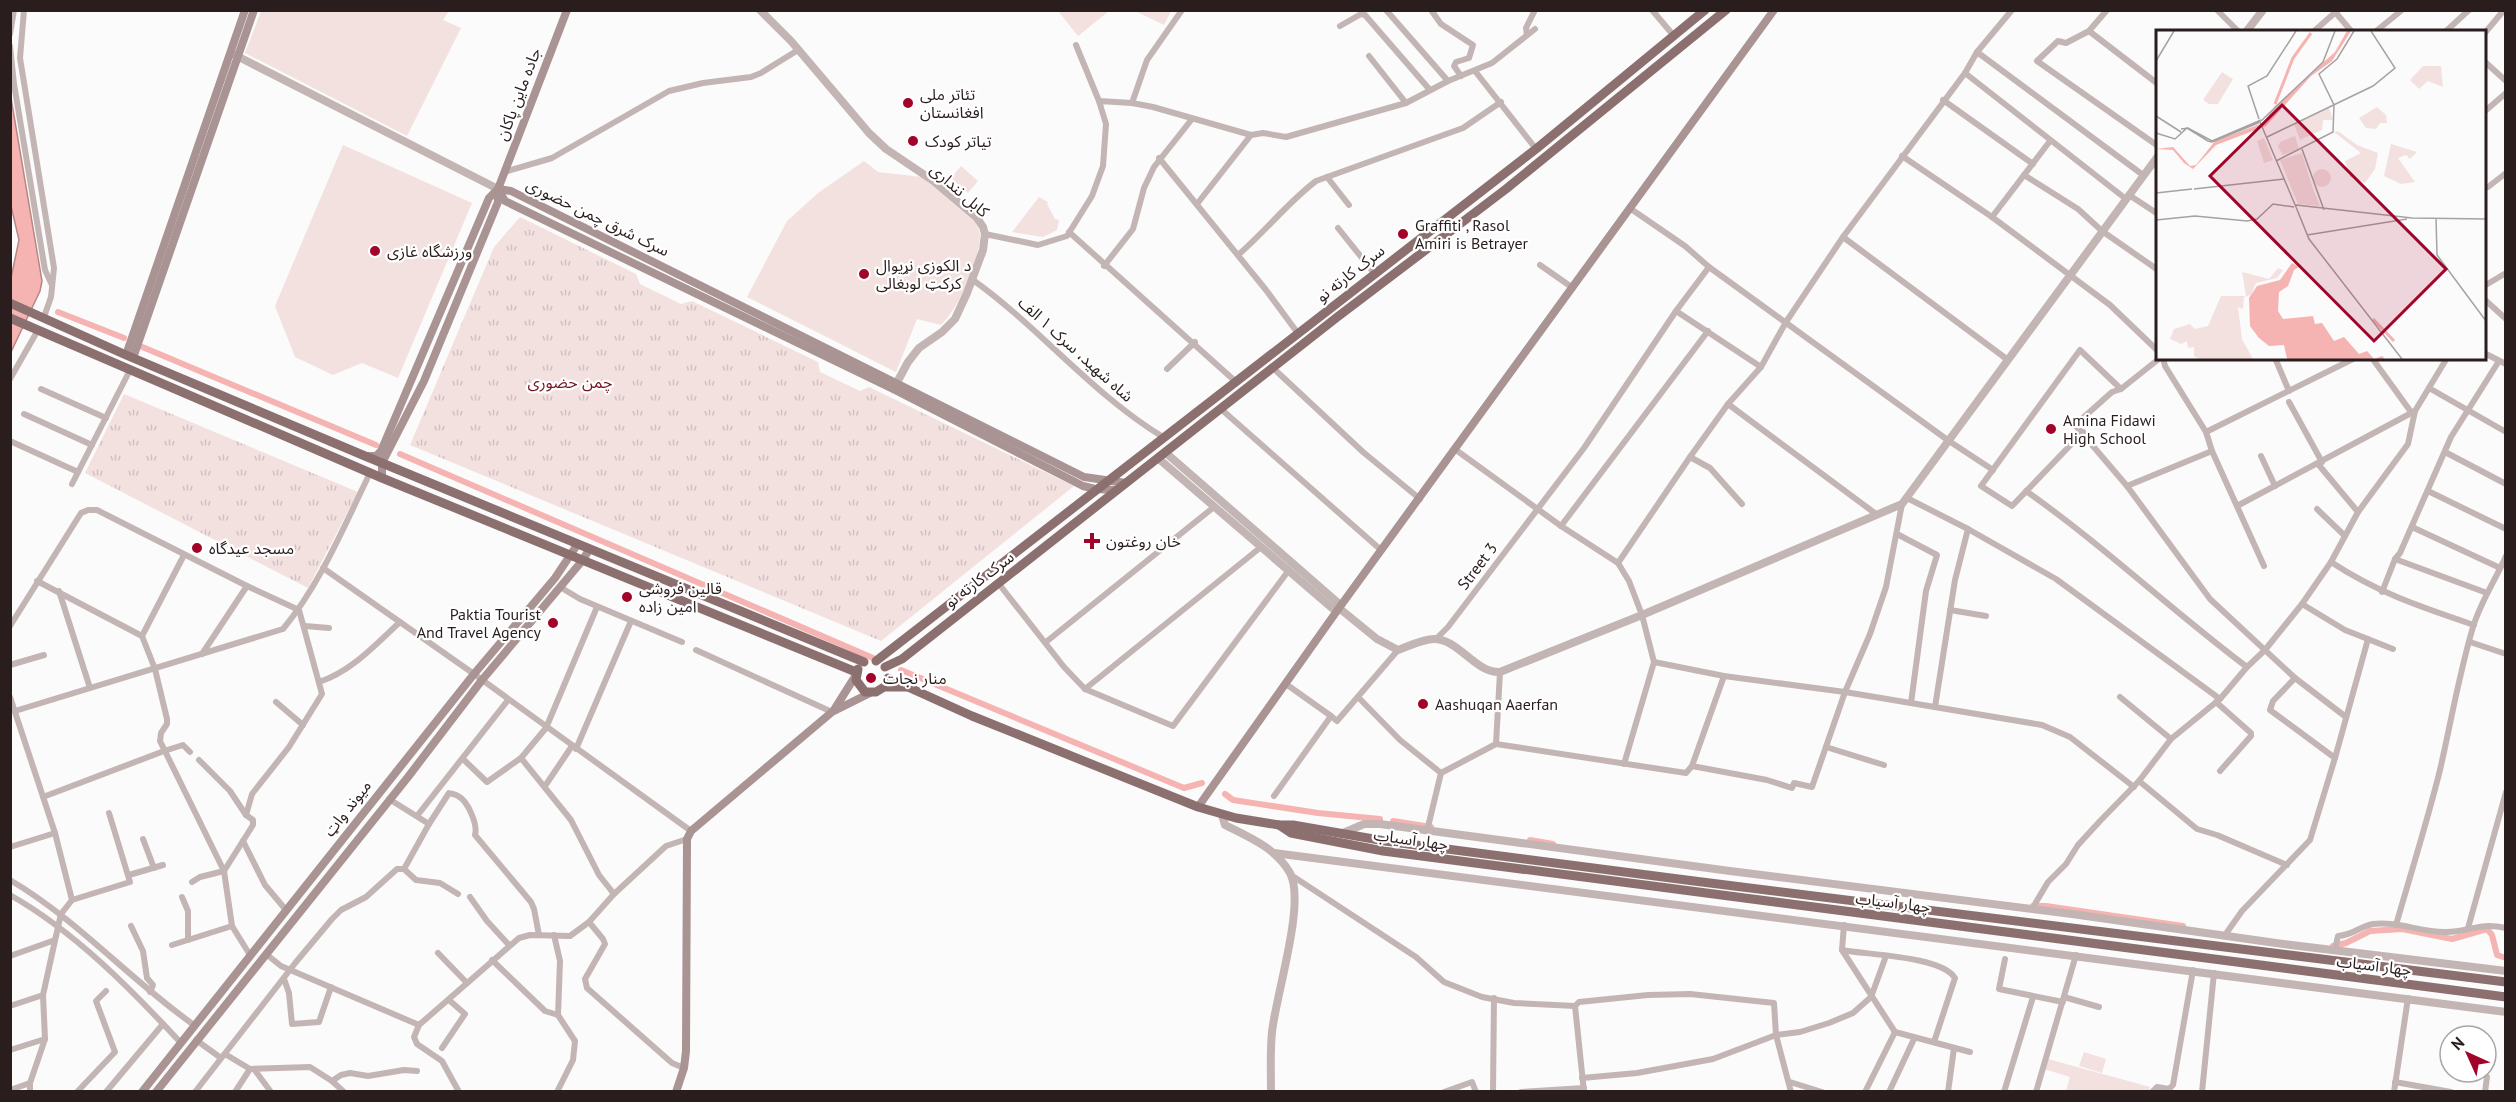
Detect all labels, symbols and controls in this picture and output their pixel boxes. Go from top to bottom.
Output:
inset map [2156,30,2486,360]
street label: جاده ماین پاکان [491,45,546,144]
place label: تئاتر ملی افغانستان [920,84,983,122]
marker: تئاتر ملی افغانستان [901,96,915,110]
place label: تیاتر کودک [925,131,992,151]
marker: تیاتر کودک [906,134,920,148]
street label: کابل ننداری [926,159,994,221]
street label: سرک شرق چمن حضوری [523,174,673,261]
place label: Graffiti , Rasol Amiri is Betrayer [1415,215,1529,253]
marker: Graffiti , Rasol Amiri is Betrayer [1396,227,1410,241]
street label: سرک کارته نو [1312,240,1388,306]
place label: ورزشگاه غازی [387,241,472,261]
marker: ورزشگاه غازی [368,244,382,258]
place label: د الکوزی نړیوال کرکټ لوبغالی [876,255,971,293]
marker: د الکوزی نړیوال کرکټ لوبغالی [857,267,871,281]
street label: شاه شهید، سرک ۱ الف [1014,292,1138,406]
park label: چمن حضوری [528,372,612,393]
place label: Amina Fidawi High School [2063,410,2156,448]
marker: Amina Fidawi High School [2044,422,2058,436]
place label: خان روغتون [1106,531,1181,551]
marker: خان روغتون [1083,532,1101,550]
place label: مسجد عیدگاه [209,538,294,558]
street label: Street 3 [1453,538,1501,594]
marker: مسجد عیدگاه [190,541,204,555]
street label: سرک کارته نو [940,546,1018,612]
place label: قالین فروشی امین زاده [639,578,722,616]
marker: قالین فروشی امین زاده [620,590,634,604]
place label: Paktia Tourist And Travel Agency [417,604,542,642]
marker: Paktia Tourist And Travel Agency [546,616,560,630]
place label: منار نجات [883,668,947,688]
marker: منار نجات [864,671,878,685]
place label: Aashuqan Aaerfan [1435,694,1558,714]
marker: Aashuqan Aaerfan [1416,697,1430,711]
street label: میوند واټ [319,776,375,840]
street label: چهار آسیاب [1372,824,1450,855]
street label: چهار آسیاب [1854,887,1932,918]
street label: چهار آسیاب [2335,950,2413,981]
north arrow [2438,1024,2498,1084]
text: N [2447,1033,2468,1054]

